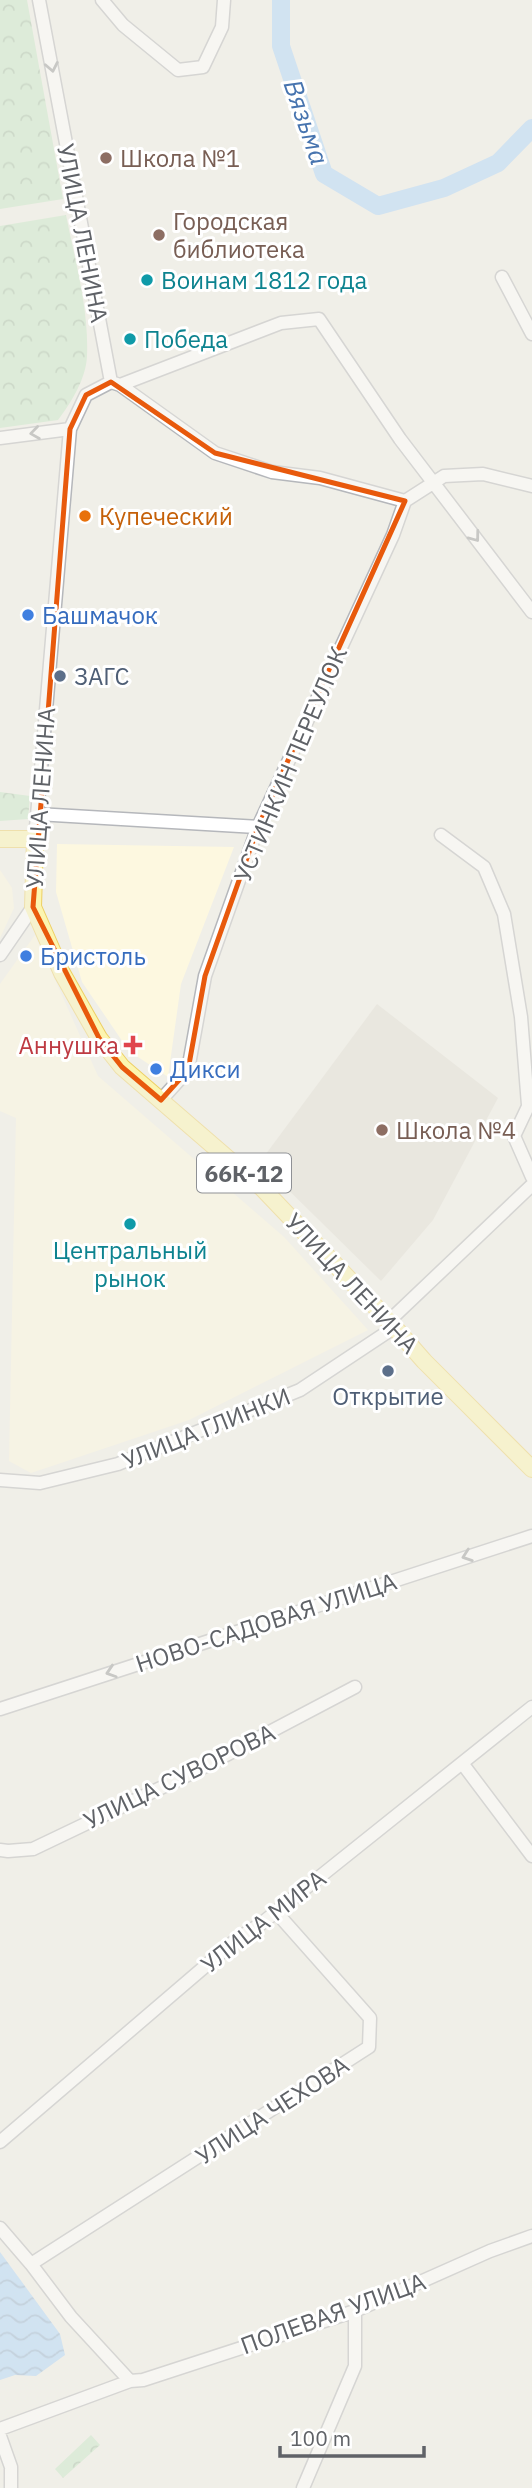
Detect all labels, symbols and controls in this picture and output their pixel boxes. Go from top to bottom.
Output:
one-way arrow [43,61,58,73]
water label: Вязьма [277,75,337,169]
street label: УЛИЦА ЛЕНИНА [50,141,116,325]
place label: Школа №1 [120,142,240,174]
marker: Школа №1 [98,150,114,166]
place label: Городская библиотека [173,205,305,265]
marker: Городская библиотека [151,227,167,243]
place label: Воинам 1812 года [161,264,367,296]
marker: Воинам 1812 года [139,272,155,288]
place label: Победа [144,323,228,355]
marker: Победа [122,331,138,347]
one-way arrow [29,425,41,440]
place label: Купеческий [99,500,233,532]
marker: Купеческий [77,508,93,524]
one-way arrow [467,529,480,542]
place label: Башмачок [42,599,158,631]
marker: Башмачок [20,607,36,623]
street label: УСТИНКИН ПЕРЕУЛОК [226,641,354,887]
place label: ЗАГС [74,660,130,692]
marker: ЗАГС [52,668,68,684]
street label: УЛИЦА ЛЕНИНА [18,706,62,890]
place label: Бристоль [40,940,146,972]
marker: Бристоль [18,948,34,964]
place label: Аннушка [18,1029,119,1061]
marker: Аннушка [125,1037,141,1053]
place label: Дикси [170,1053,241,1085]
marker: Дикси [148,1061,164,1077]
place label: Школа №4 [396,1114,516,1146]
marker: Школа №4 [374,1122,390,1138]
road number: 66К-12 [197,1154,291,1192]
street label: УЛИЦА ЛЕНИНА [278,1206,426,1360]
marker: Центральный рынок [122,1216,138,1232]
place label: Центральный рынок [53,1234,207,1294]
marker: Открытие [380,1363,396,1379]
street label: УЛИЦА ГЛИНКИ [117,1380,295,1476]
place label: Открытие [332,1380,444,1412]
one-way arrow [461,1548,474,1562]
street label: НОВО-САДОВАЯ УЛИЦА [131,1565,401,1679]
one-way arrow [105,1664,117,1679]
street label: УЛИЦА СУВОРОВА [78,1716,280,1836]
street label: УЛИЦА МИРА [194,1862,332,1980]
street label: УЛИЦА ЧЕХОВА [189,2048,355,2172]
street label: ПОЛЕВАЯ УЛИЦА [236,2265,430,2361]
scale bar [280,2414,424,2458]
text: 100 m [290,2424,351,2452]

